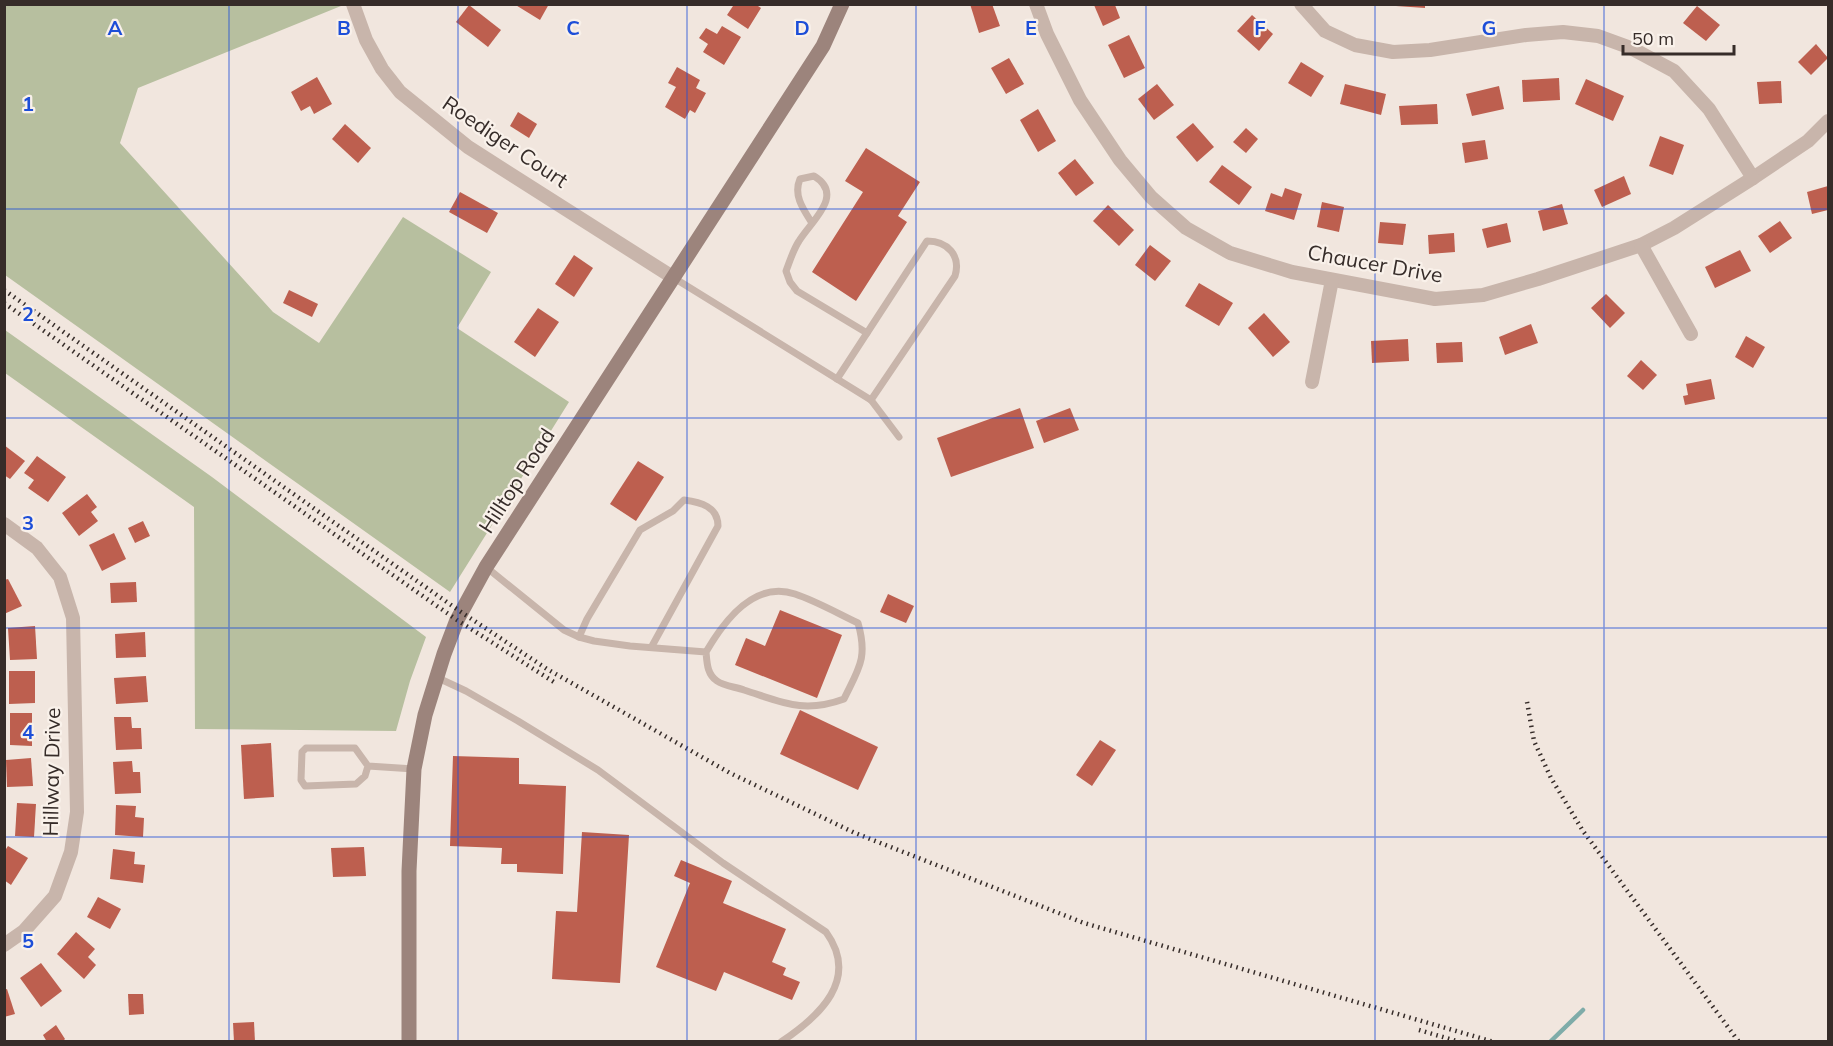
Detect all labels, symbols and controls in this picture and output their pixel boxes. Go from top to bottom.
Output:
text: A [108,15,123,40]
text: B [337,15,351,40]
text: C [566,15,580,40]
text: D [794,15,810,40]
text: E [1025,15,1037,40]
text: F [1254,15,1266,40]
text: G [1482,15,1496,40]
scale bar [1623,18,1734,56]
text: 50 m [1632,27,1674,50]
street label: Roediger Court [438,90,573,193]
text: 1 [22,91,34,116]
street label: Chaucer Drive [1306,238,1445,288]
text: 2 [22,301,34,326]
street label: Hilltop Road [473,423,560,538]
text: 3 [22,510,34,535]
street label: Hillway Drive [37,707,65,837]
text: 4 [22,719,34,744]
text: 5 [22,928,34,953]

